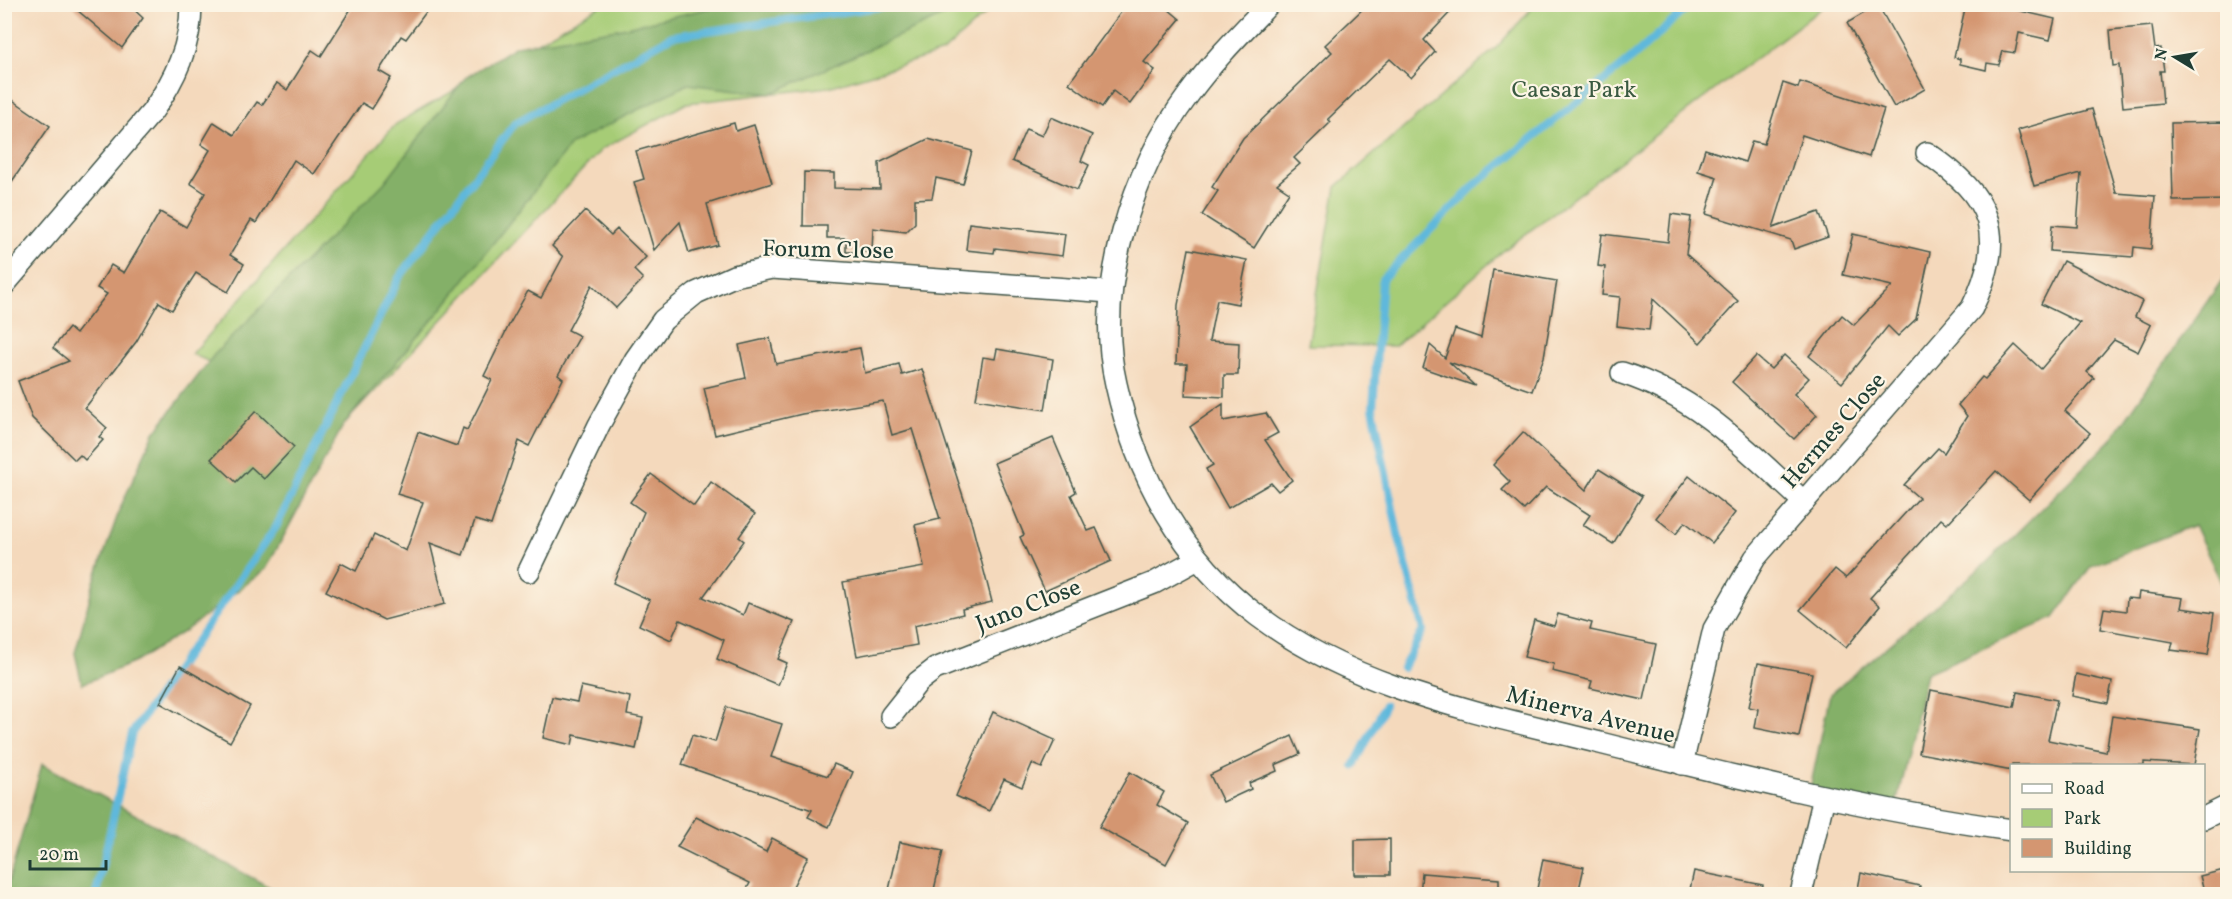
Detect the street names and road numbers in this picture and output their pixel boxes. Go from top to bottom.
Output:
street label: Forum Close [762,233,894,269]
street label: Hermes Close [1774,366,1895,497]
street label: Juno Close [971,571,1086,643]
street label: Minerva Avenue [1502,678,1679,753]

